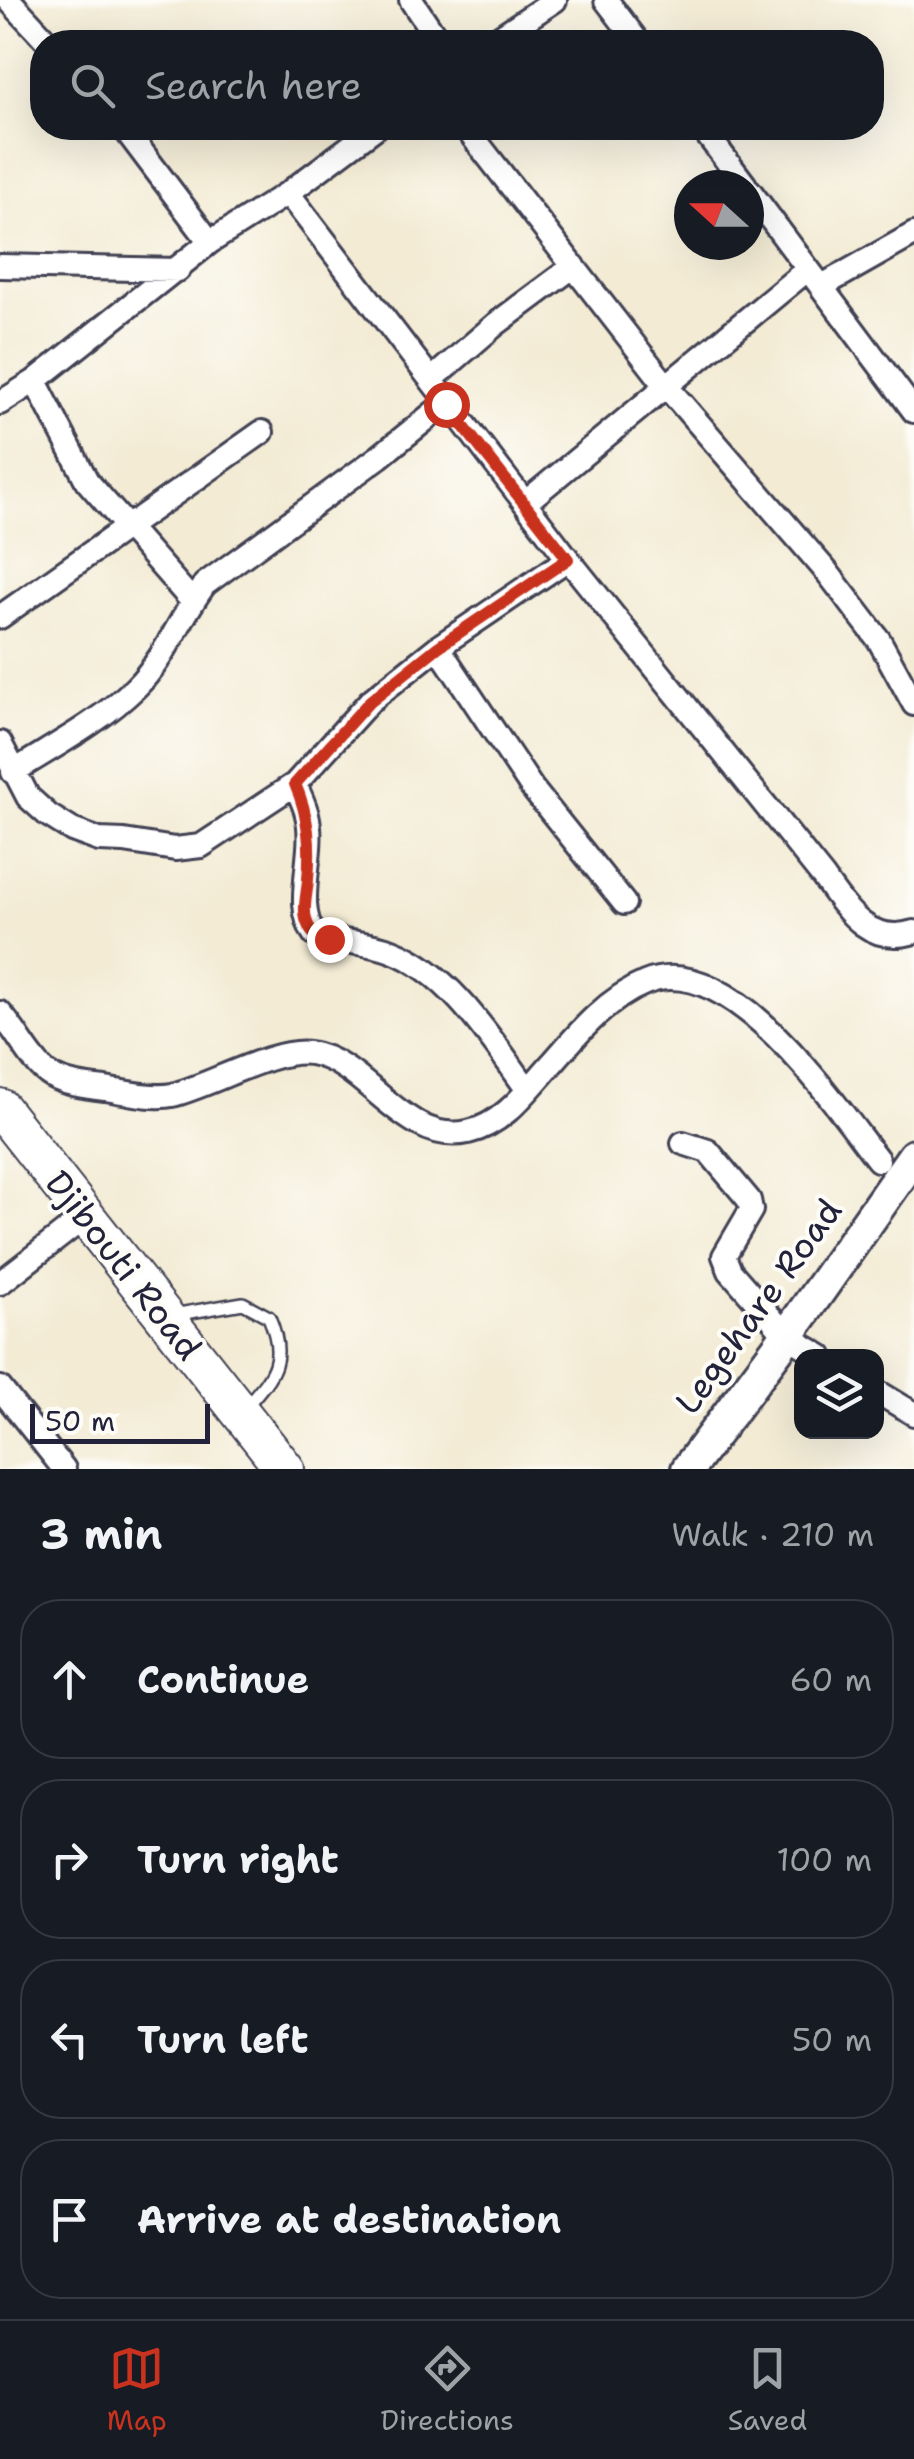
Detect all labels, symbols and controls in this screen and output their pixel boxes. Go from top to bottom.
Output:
search box [30,30,884,140]
icon: search [65,58,120,113]
text: Search here [145,60,362,111]
north arrow [674,170,764,260]
route start [424,382,470,428]
route end [307,917,353,963]
street label: Djibouti Road [35,1160,213,1370]
street label: Legehare Road [664,1189,852,1423]
map controls [794,1349,884,1439]
button: layers [794,1349,884,1439]
scale bar [30,1399,210,1444]
text: 50 m [45,1402,115,1440]
text: 3 min [40,1506,162,1562]
text: Walk · 210 m [672,1513,874,1556]
icon: ahead [42,1652,97,1707]
text: Continue [137,1654,309,1705]
text: 60 m [790,1658,872,1701]
icon: right [42,1832,97,1887]
text: Turn right [137,1834,339,1885]
text: 100 m [776,1838,872,1881]
icon: left [42,2012,97,2067]
text: Turn left [137,2014,309,2065]
text: 50 m [792,2018,872,2061]
icon: arrive [42,2192,97,2247]
text: Arrive at destination [137,2194,561,2245]
tab: Map [107,2341,167,2439]
tab: Directions [380,2341,514,2439]
tab: Saved [728,2341,807,2439]

